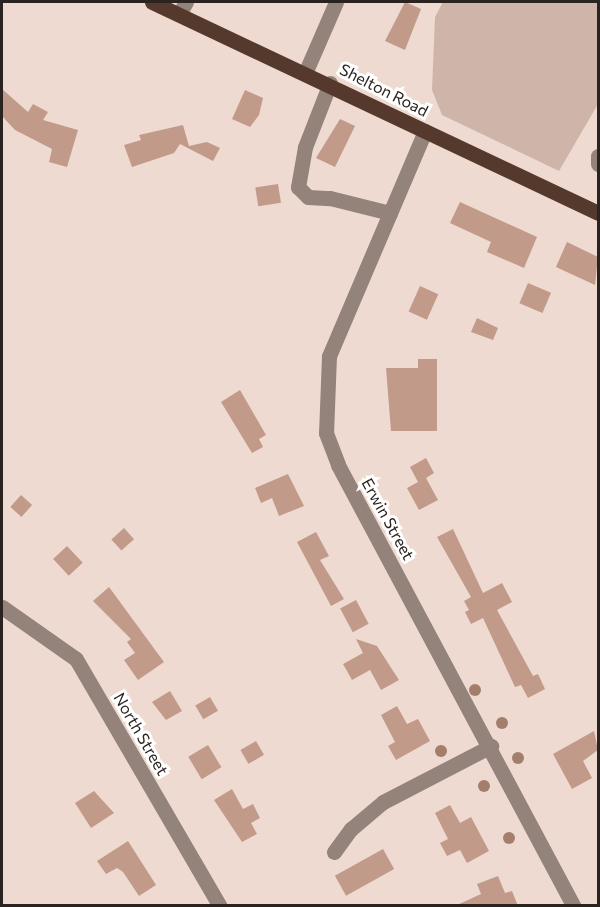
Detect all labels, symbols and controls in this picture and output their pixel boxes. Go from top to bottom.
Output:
street label: Shelton Road [337,60,431,120]
street label: Erwin Street [358,475,418,563]
street label: North Street [110,689,172,779]

